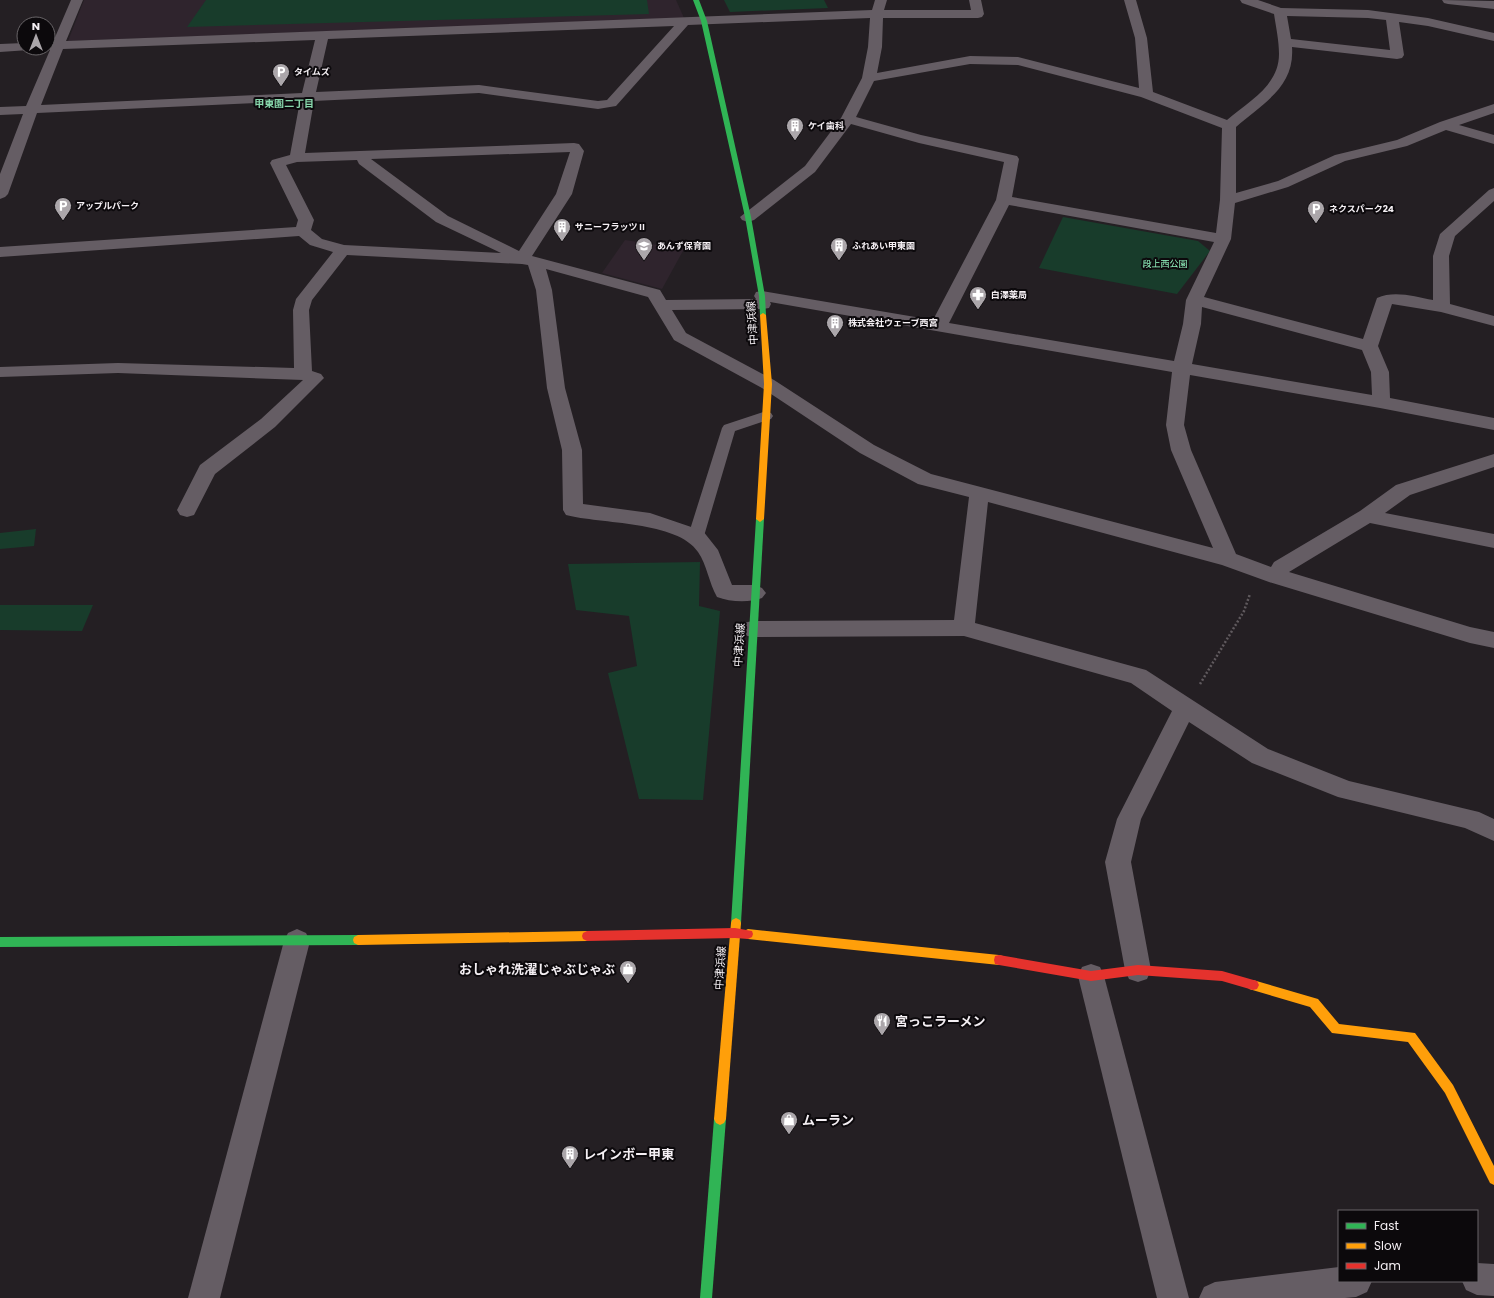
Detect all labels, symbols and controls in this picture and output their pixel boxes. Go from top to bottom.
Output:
north arrow [16,16,56,56]
text: N [32,18,40,34]
parking icon: タイムズ [271,62,291,87]
place label: タイムズ [294,66,330,78]
district label: 甲東園二丁目 [254,96,314,111]
building icon: ケイ歯科 [785,116,805,141]
place label: ケイ歯科 [808,120,844,132]
parking icon: アップルパーク [53,196,73,221]
parking icon: ネクスパーク24 [1306,199,1326,224]
place label: アップルパーク [76,200,139,212]
place label: ネクスパーク24 [1329,203,1394,215]
building icon: サニーフラッツⅡ [552,217,572,242]
place label: サニーフラッツⅡ [575,221,646,233]
school or university icon: あんず保育園 [634,236,654,261]
building icon: ふれあい甲東園 [829,236,849,261]
place label: あんず保育園 [657,240,711,252]
place label: ふれあい甲東園 [852,240,915,252]
park label: 段上西公園 [1142,258,1188,270]
pharmacy icon: 白澤薬局 [968,285,988,310]
place label: 白澤薬局 [991,289,1027,301]
street label: 中津浜線 [742,300,762,346]
building icon: 株式会社ウェーブ西宮 [825,313,845,338]
place label: 株式会社ウェーブ西宮 [848,317,937,329]
street label: 中津浜線 [729,622,749,668]
street label: 中津浜線 [710,945,730,991]
shop icon: おしゃれ洗濯じゃぶじゃぶ [618,959,638,984]
place label: おしゃれ洗濯じゃぶじゃぶ [459,960,615,979]
restaurant icon: 宮っこラーメン [872,1011,892,1036]
place label: 宮っこラーメン [895,1012,985,1031]
shop icon: ムーラン [779,1110,799,1135]
place label: ムーラン [802,1111,854,1130]
building icon: レインボー甲東 [560,1144,580,1169]
place label: レインボー甲東 [583,1145,674,1164]
legend [1338,1210,1478,1282]
text: Fast [1374,1217,1399,1234]
text: Slow [1374,1237,1402,1254]
text: Jam [1374,1257,1401,1274]

